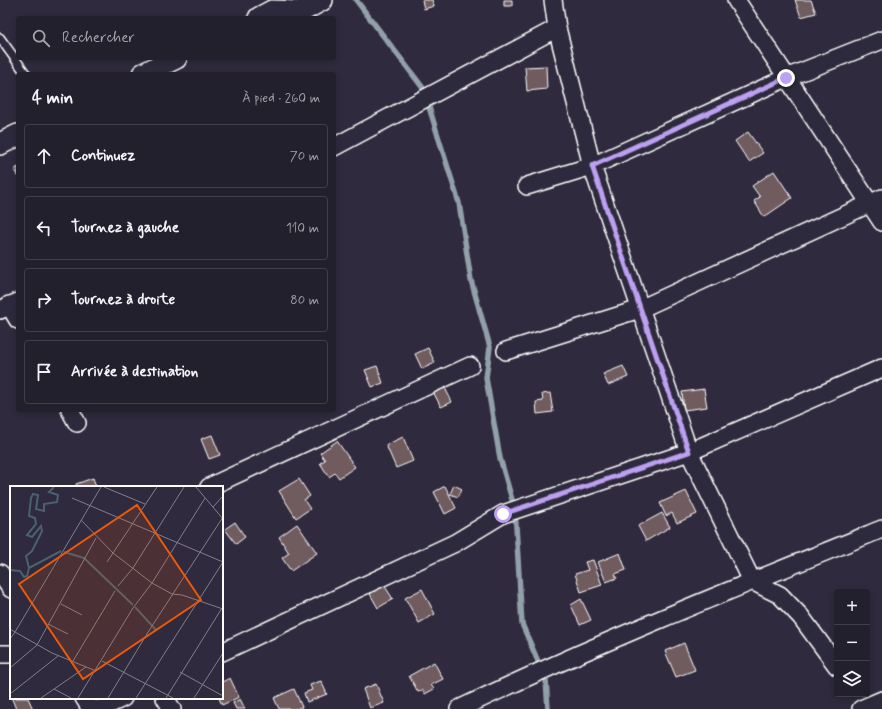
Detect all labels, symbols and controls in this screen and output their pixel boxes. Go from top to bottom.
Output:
search box [16,16,336,60]
icon: search [30,27,52,49]
text: Rechercher [62,28,135,48]
route end [777,69,795,87]
text: 4 min [32,87,73,109]
text: À pied · 260 m [242,90,320,107]
icon: ahead [33,145,55,167]
text: Continuez [71,146,135,166]
text: 70 m [290,148,319,165]
icon: left [33,217,55,239]
text: Tournez à gauche [71,218,179,238]
text: 110 m [286,220,319,237]
icon: right [33,289,55,311]
text: Tournez à droite [71,290,175,310]
text: 80 m [290,292,319,309]
icon: arrive [33,361,55,383]
text: Arrivée à destination [71,362,198,382]
inset map [10,486,223,699]
route start [494,505,512,523]
map controls [834,589,870,697]
button: + [834,589,870,625]
button: − [834,625,870,661]
button: layers [834,661,870,697]

